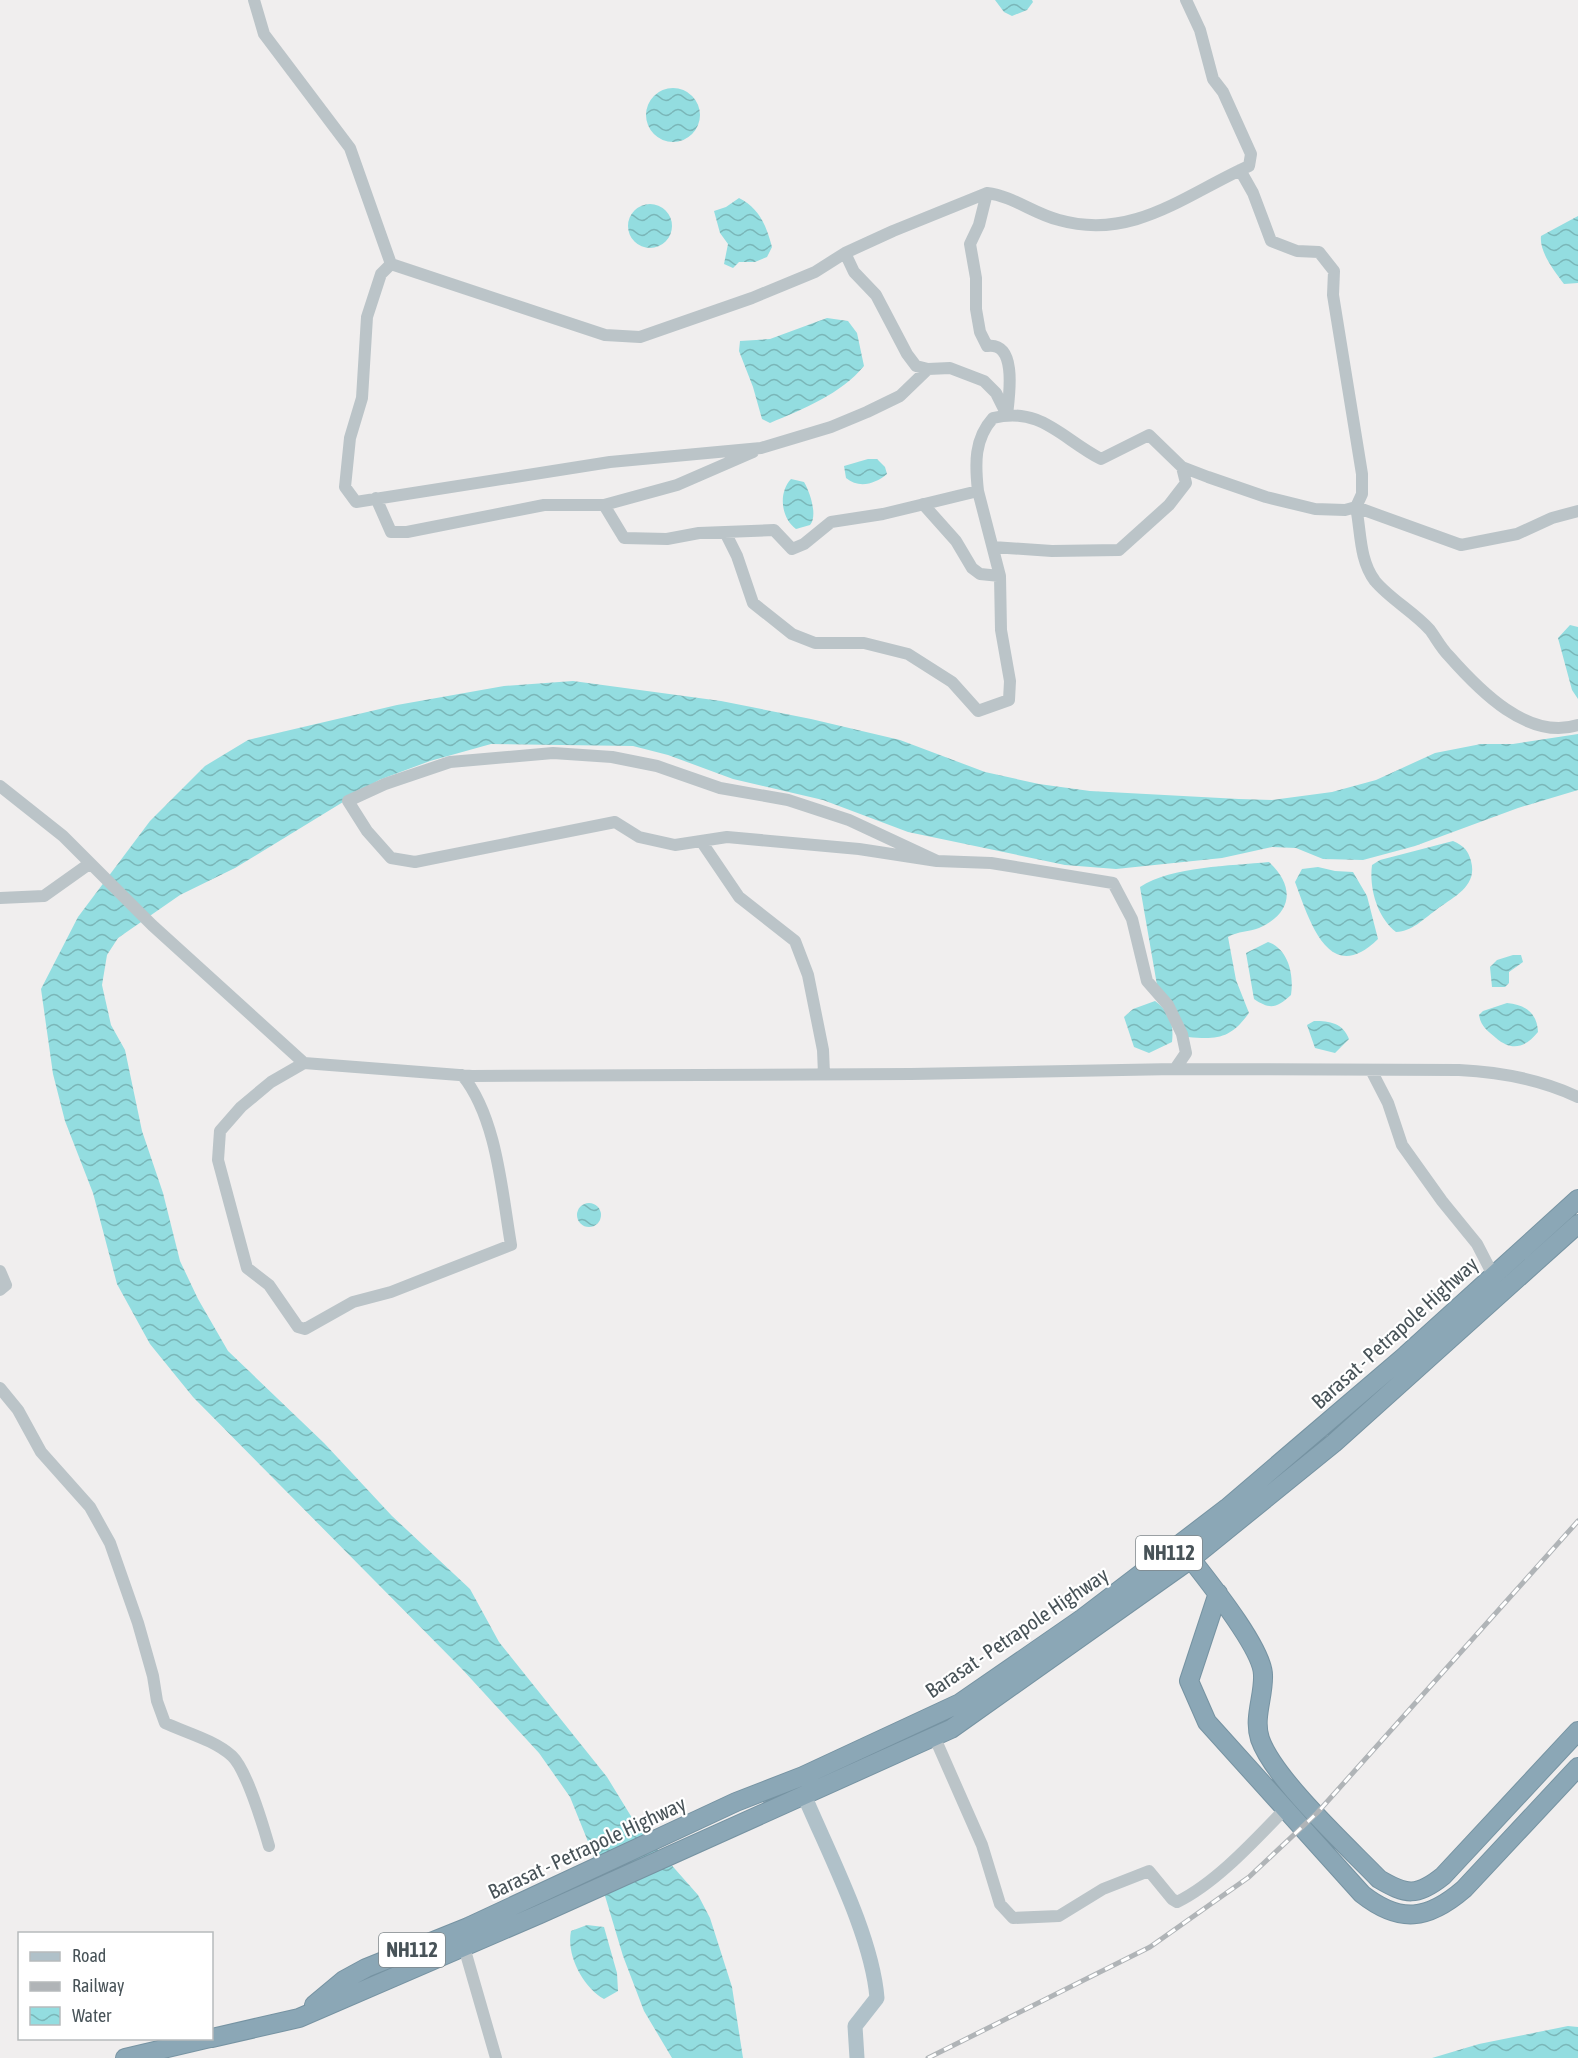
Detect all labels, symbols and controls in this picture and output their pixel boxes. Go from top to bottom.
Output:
street label: Barasat - Petrapole Highway [1306,1251,1483,1413]
road number: NH112 [1136,1536,1202,1570]
street label: Barasat - Petrapole Highway [920,1562,1113,1702]
street label: Barasat - Petrapole Highway [484,1791,690,1903]
legend [18,1932,213,2040]
road number: NH112 [379,1933,445,1967]
text: Road [72,1945,106,1966]
text: Railway [72,1975,124,1996]
text: Water [72,2005,112,2026]

